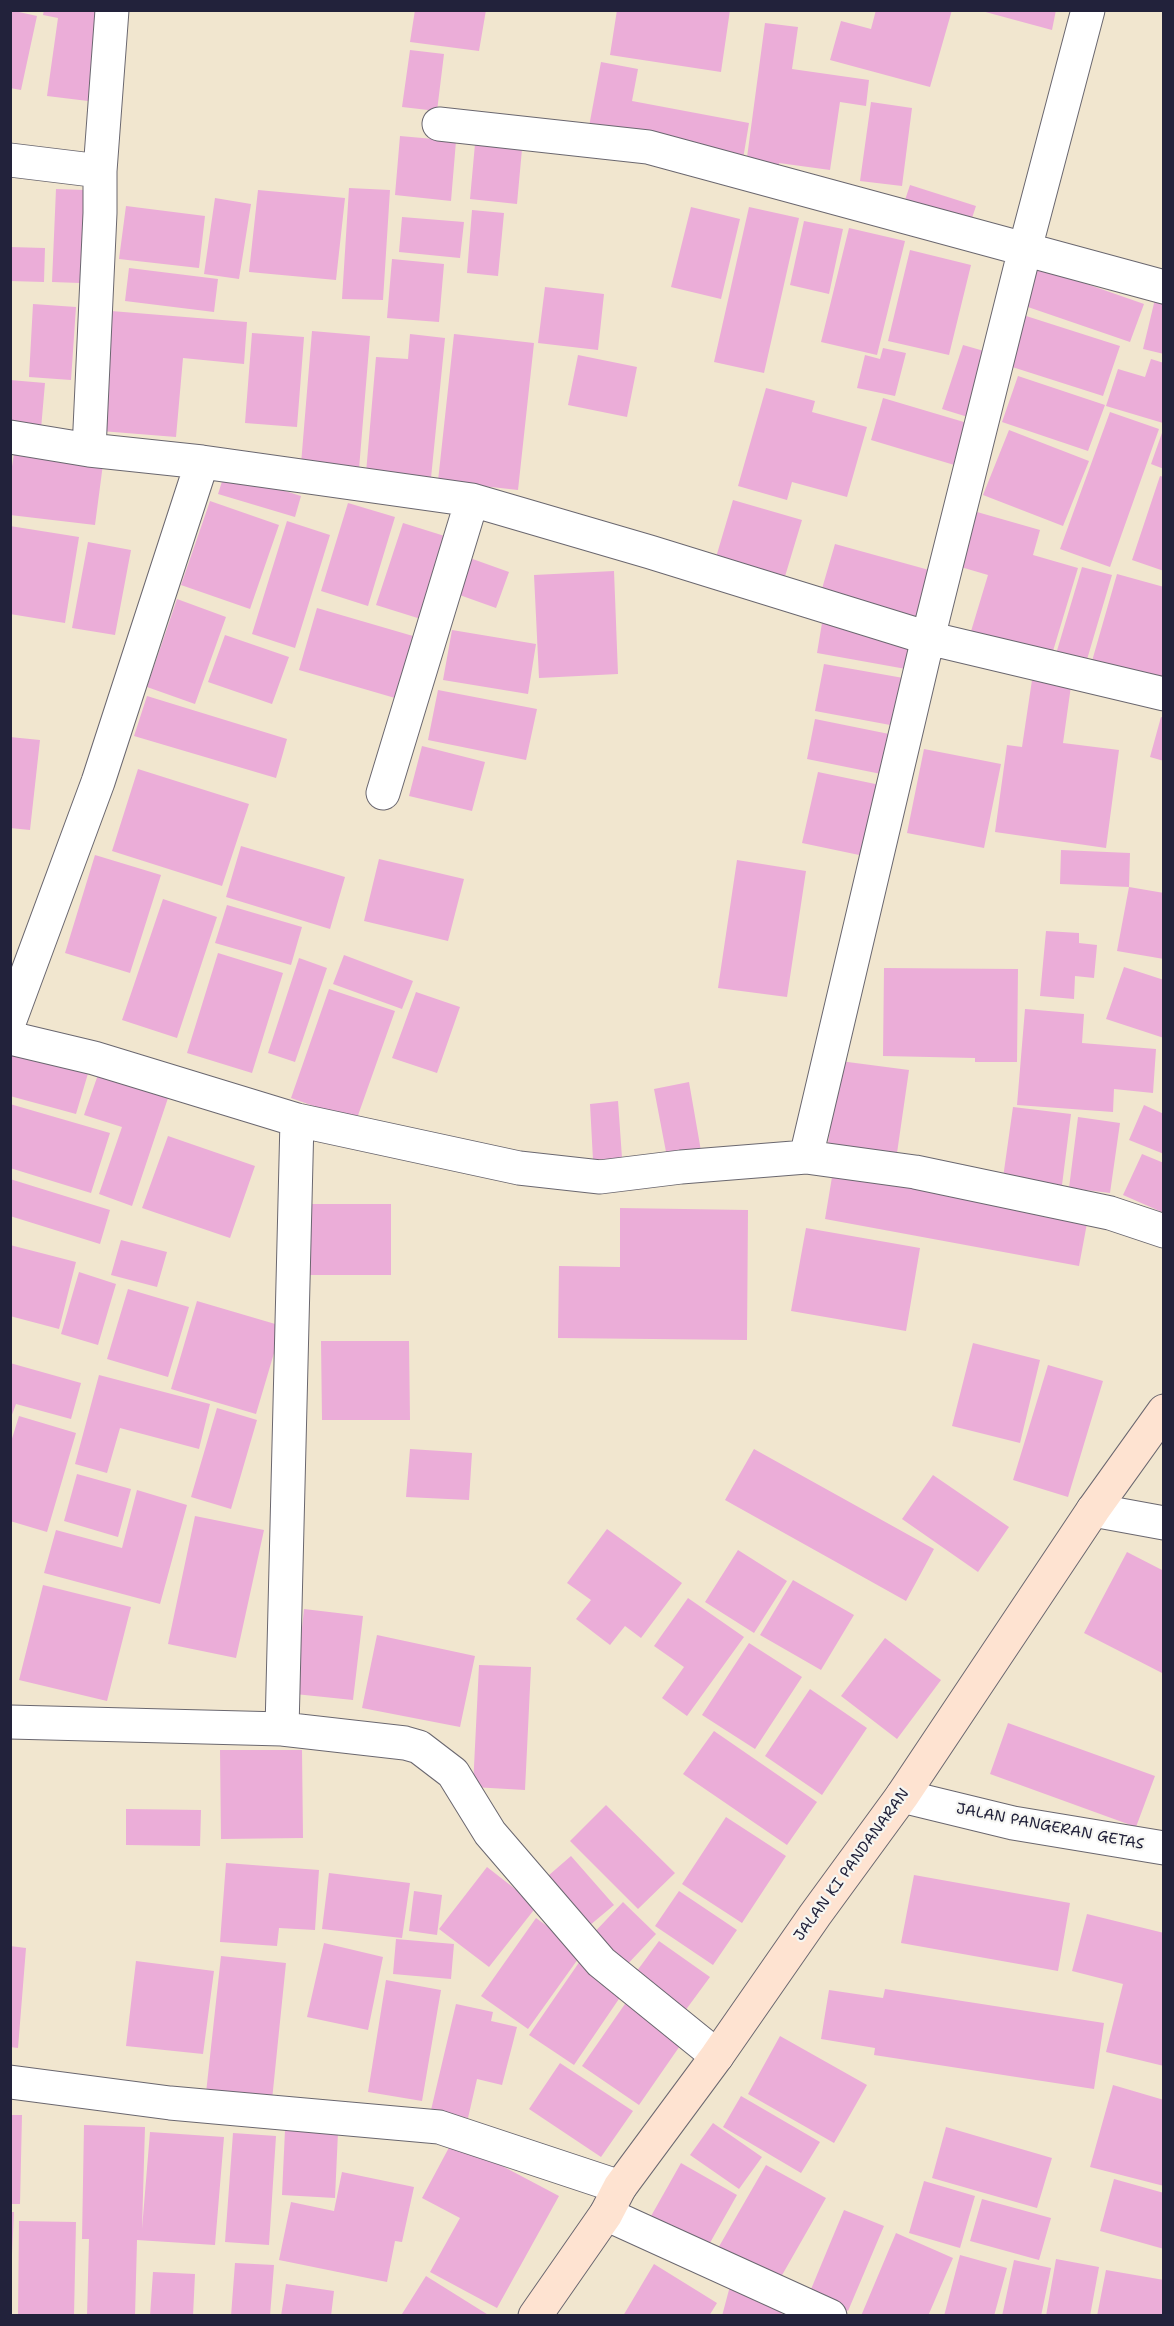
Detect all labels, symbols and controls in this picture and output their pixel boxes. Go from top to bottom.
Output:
street label: JALAN KI PANDANARAN [791,1785,913,1945]
street label: JALAN PANGERAN GETAS [955,1800,1145,1854]

